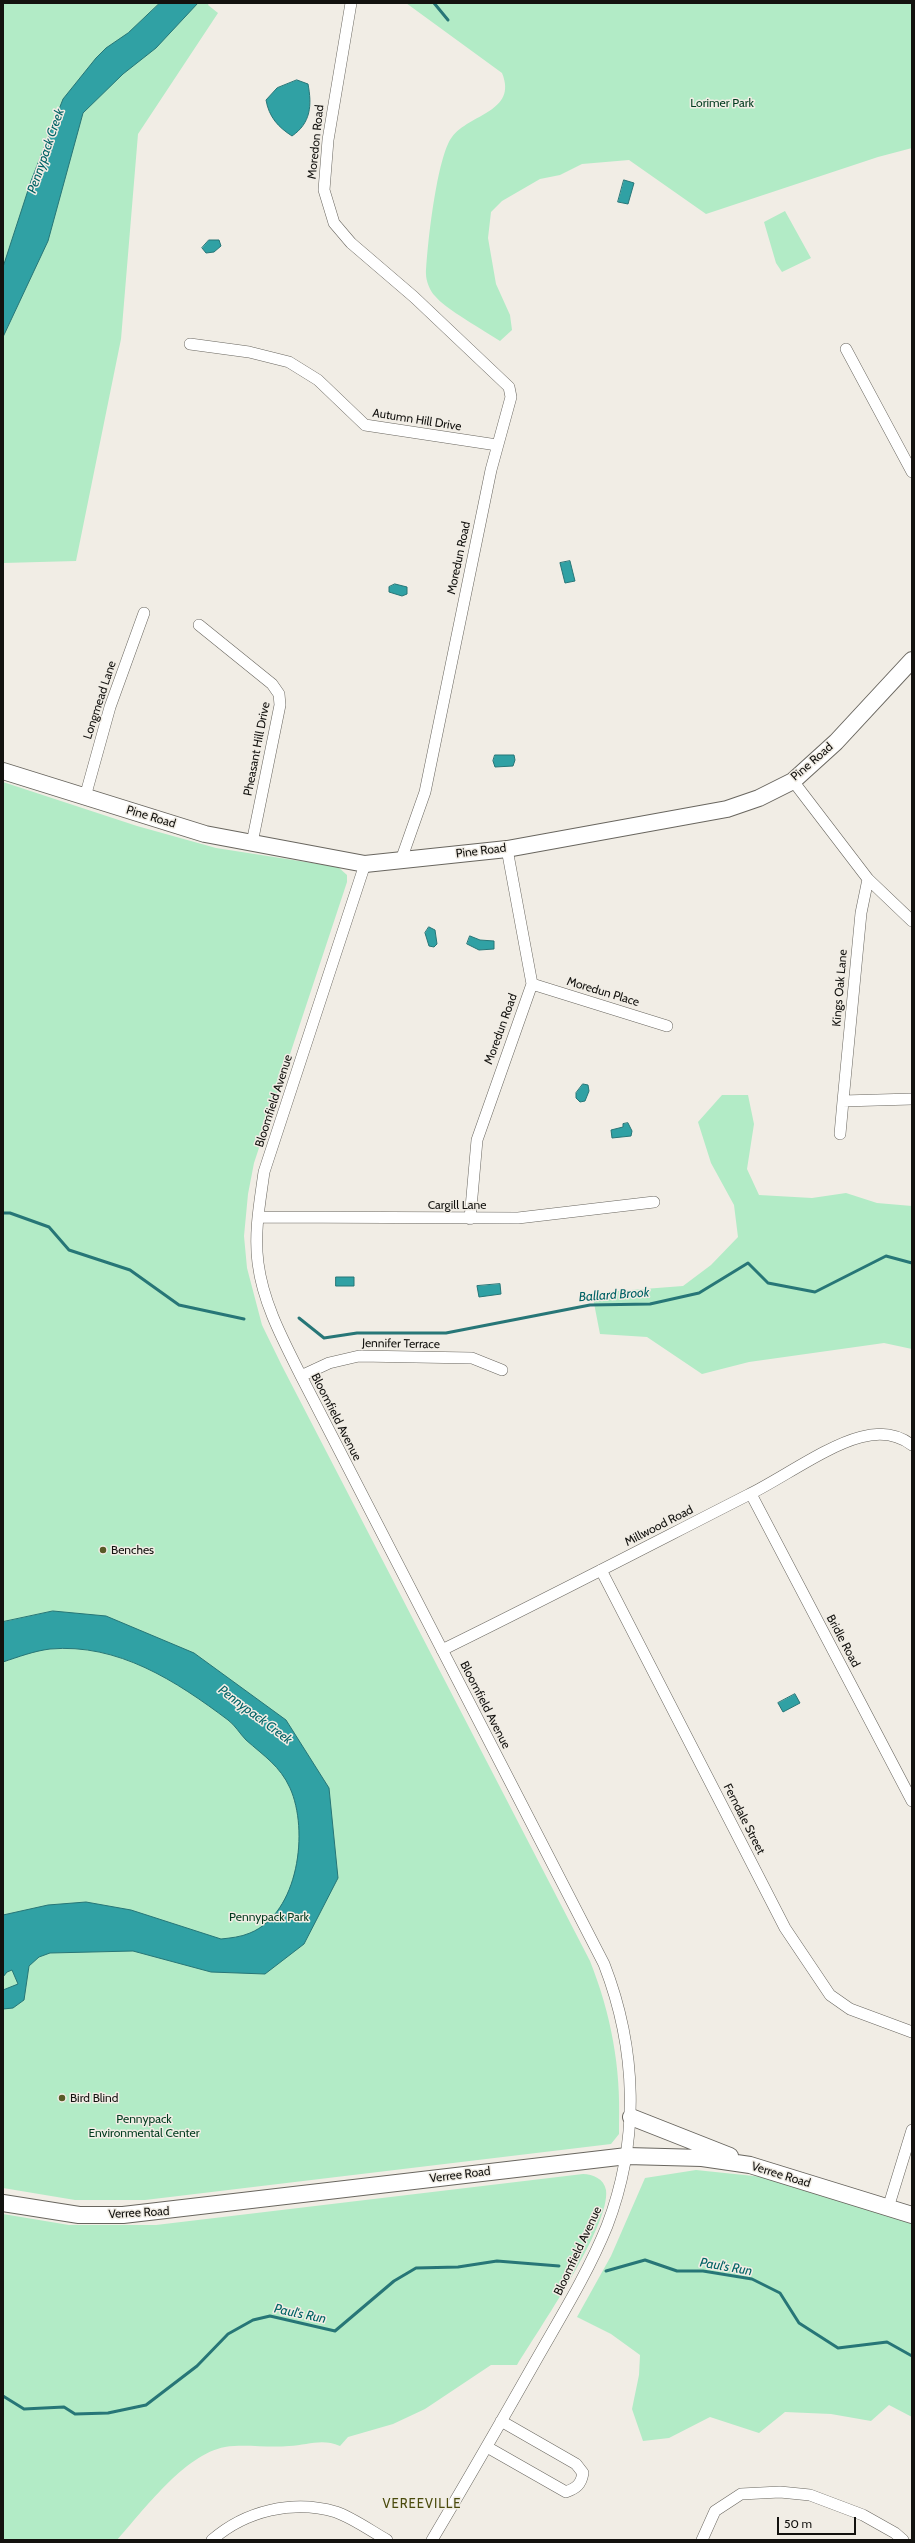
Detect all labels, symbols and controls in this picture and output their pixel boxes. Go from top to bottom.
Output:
park label: Lorimer Park [690,96,754,110]
street label: Moredon Road [305,104,327,180]
water label: Pennypack Creek [24,107,68,195]
street label: Autumn Hill Drive [371,406,463,434]
street label: Moredun Road [444,520,474,596]
street label: Longmead Lane [81,659,119,741]
street label: Pheasant Hill Drive [241,701,273,797]
street label: Pine Road [788,740,836,784]
street label: Pine Road [125,803,177,831]
street label: Pine Road [455,841,507,861]
street label: Kings Oak Lane [829,949,851,1027]
street label: Moredun Place [565,974,641,1010]
street label: Moredun Road [482,992,520,1066]
street label: Bloomfield Avenue [252,1053,296,1149]
street label: Cargill Lane [428,1198,486,1212]
water label: Ballard Brook [578,1285,650,1305]
street label: Jennifer Terrace [362,1336,440,1352]
street label: Bloomfield Avenue [308,1371,364,1463]
street label: Millwood Road [622,1503,696,1549]
place label: Benches [111,1543,154,1557]
marker: Benches [98,1545,108,1555]
street label: Bridle Road [823,1612,863,1670]
street label: Bloomfield Avenue [457,1659,513,1751]
water label: Pennypack Creek [215,1682,295,1748]
street label: Ferndale Street [720,1781,768,1857]
park label: Pennypack Park [229,1910,309,1924]
place label: Bird Blind [70,2091,118,2105]
marker: Bird Blind [57,2093,67,2103]
park label: Pennypack Environmental Center [88,2112,200,2140]
street label: Verree Road [750,2159,812,2191]
street label: Verree Road [429,2164,491,2186]
street label: Verree Road [108,2204,170,2222]
street label: Bloomfield Avenue [551,2204,605,2298]
water label: Paul's Run [699,2255,753,2279]
water label: Paul's Run [273,2301,327,2327]
district label: VEREEVILLE [383,2496,461,2512]
scale bar [779,2509,858,2535]
text: 50 m [784,2516,812,2531]

